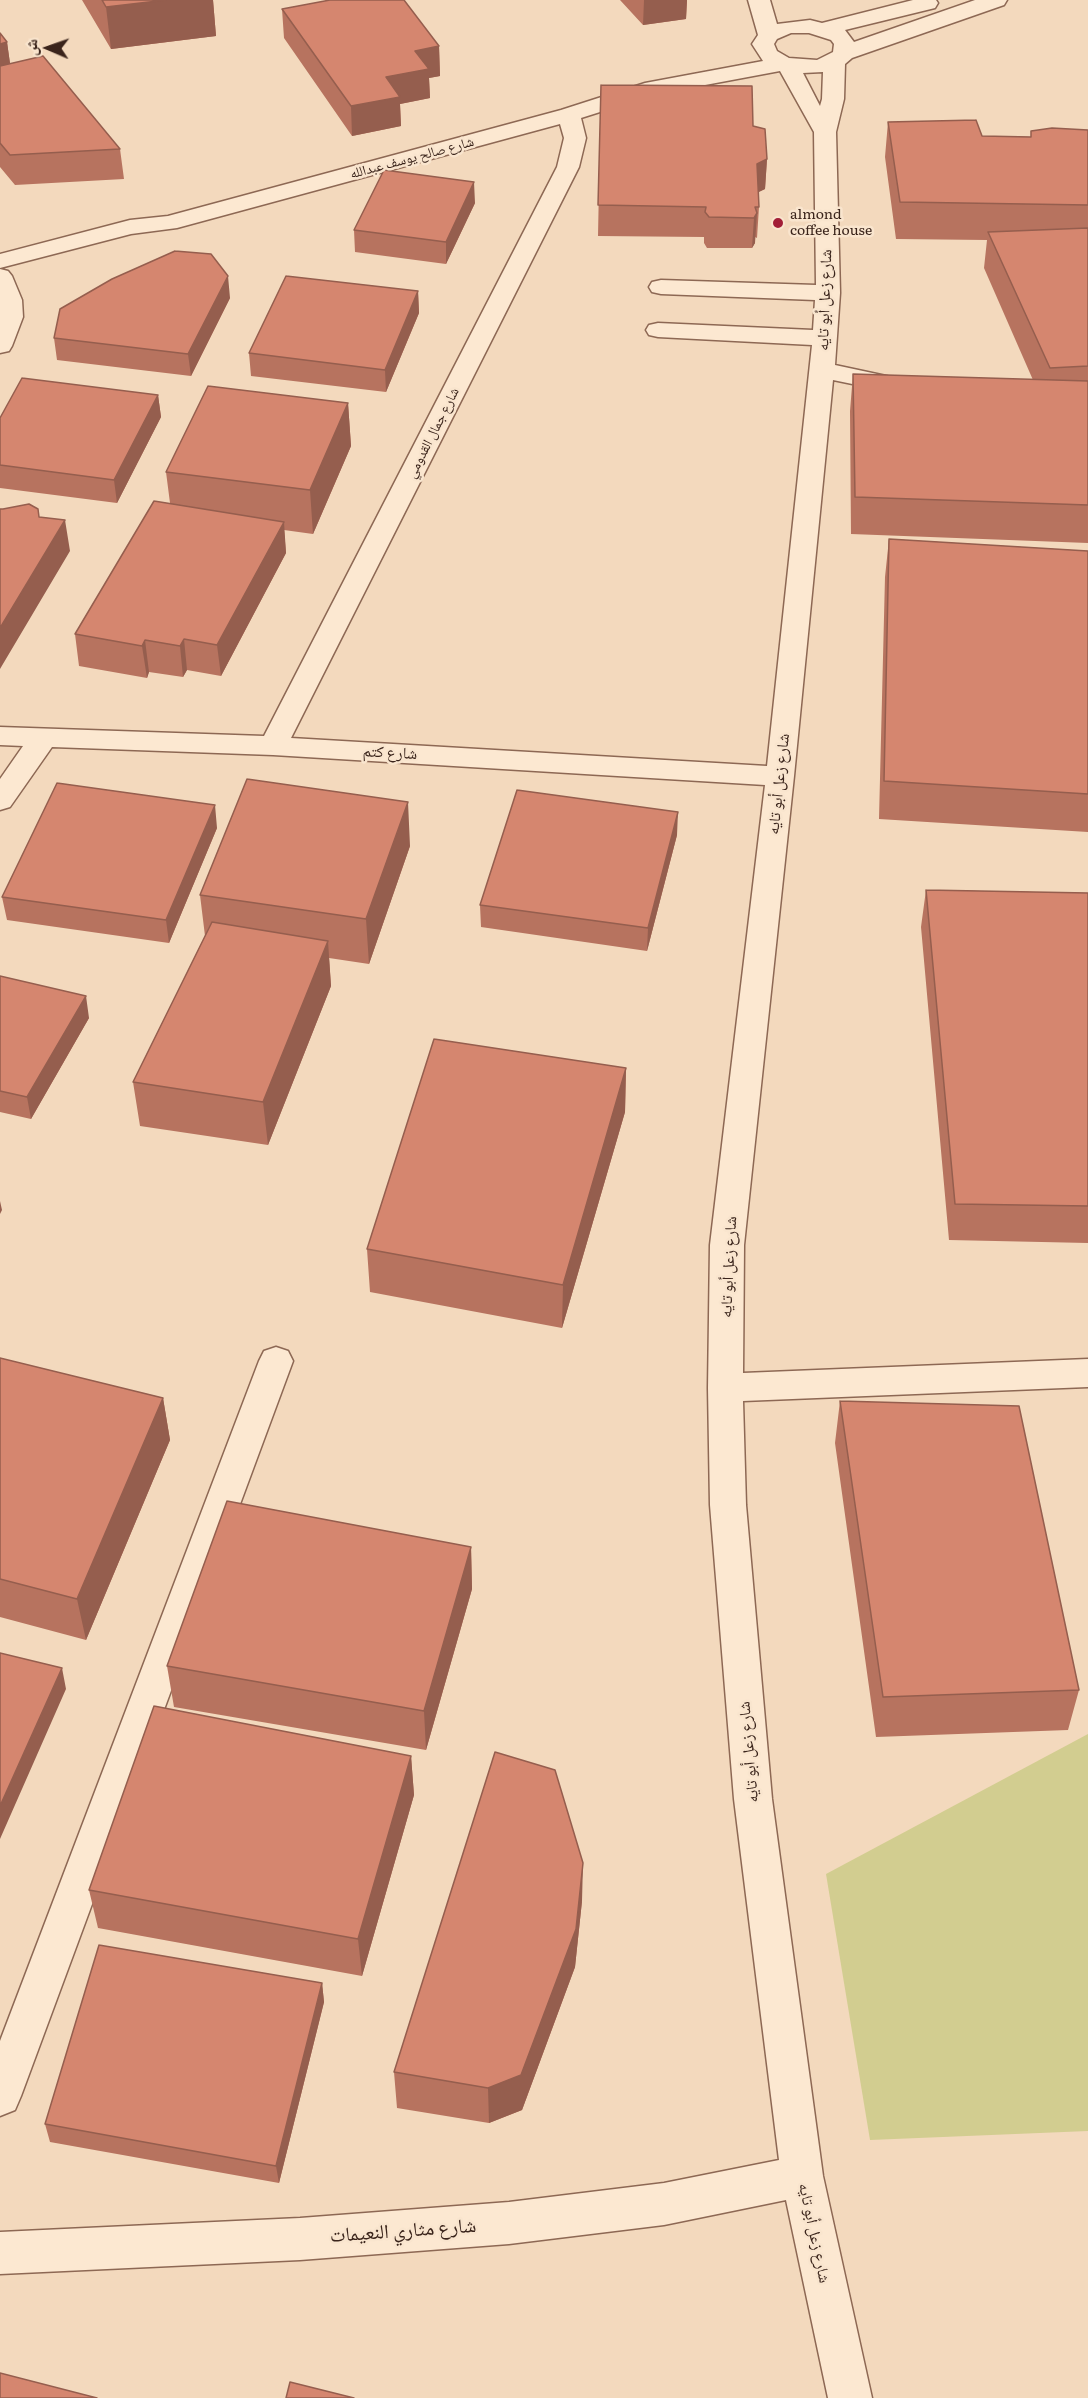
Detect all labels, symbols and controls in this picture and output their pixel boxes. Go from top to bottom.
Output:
north arrow [18,18,78,78]
text: ش [18,38,42,56]
street label: شارع صالح يوسف عبدالله [348,133,476,183]
place label: almond coffee house [790,207,872,240]
marker: almond coffee house [771,216,785,230]
street label: شارع زعل أبو تايه [814,249,836,351]
street label: شارع جمال القدومي [403,385,463,481]
street label: شارع زعل أبو تايه [764,732,794,836]
street label: شارع كتم [362,742,418,764]
street label: شارع زعل أبو تايه [717,1216,741,1318]
street label: شارع زعل أبو تايه [735,1701,763,1803]
street label: شارع زعل أبو تايه [794,2181,834,2285]
street label: شارع مثاري النعيمات [329,2214,477,2248]

